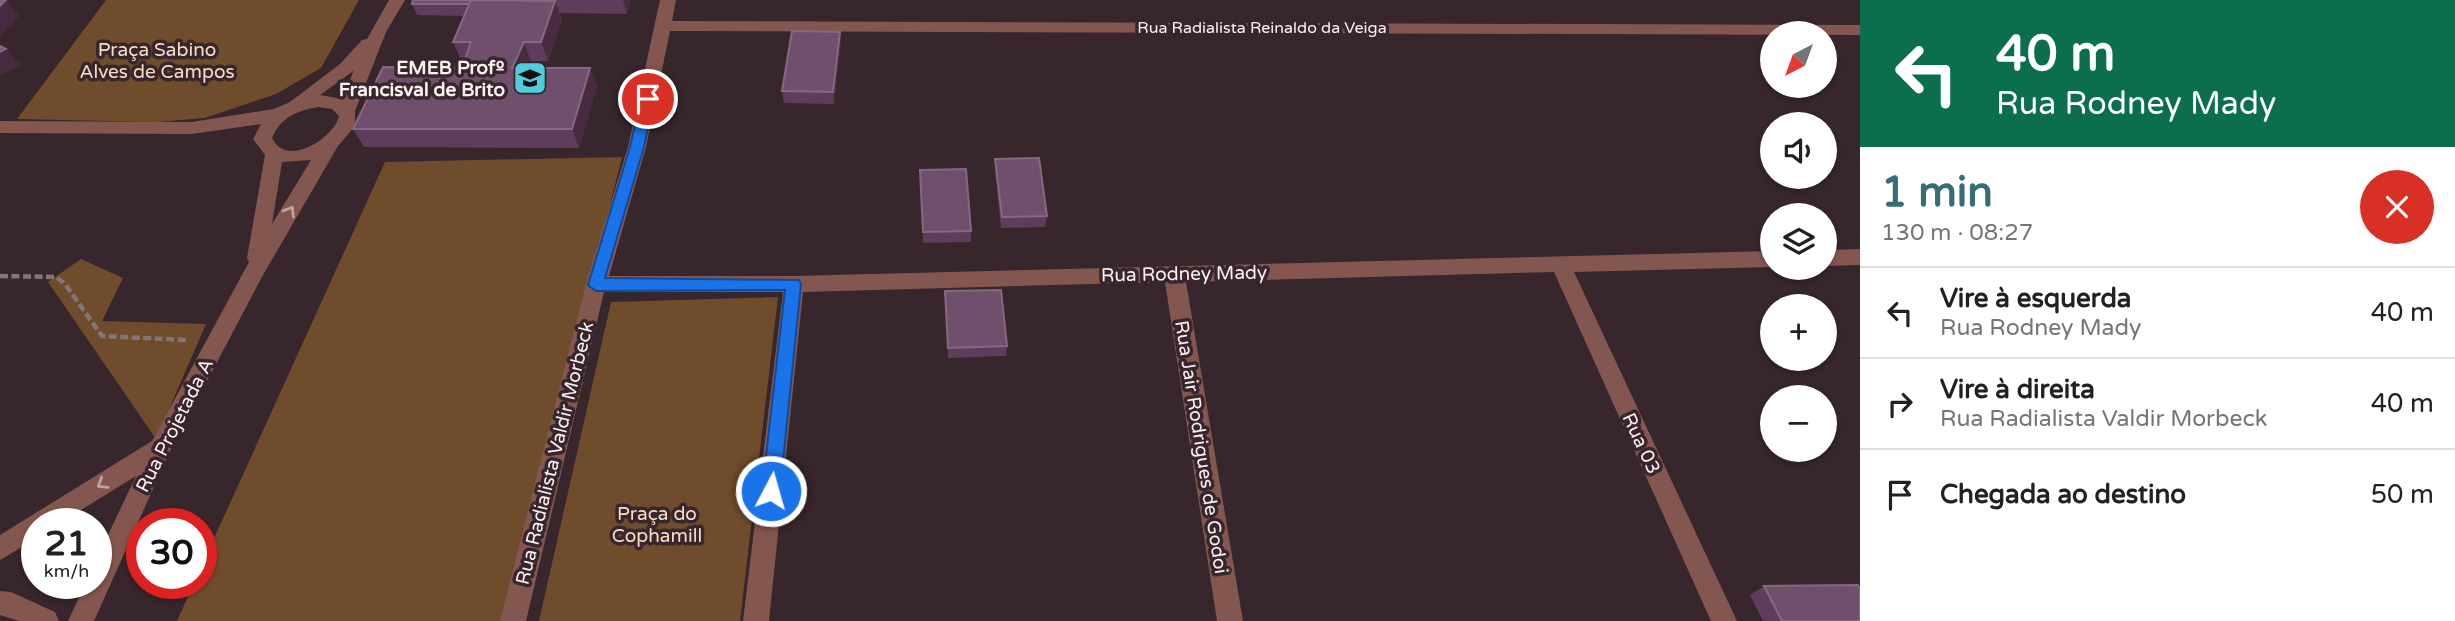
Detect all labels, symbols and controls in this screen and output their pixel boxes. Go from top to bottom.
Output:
street label: Rua Radialista Reinaldo da Veiga [1137,18,1387,38]
north arrow [1760,21,1838,98]
map controls [1760,21,1837,462]
text: 40 m [1996,25,2115,84]
icon: left [1881,28,1972,119]
park label: Praça Sabino Alves de Campos [79,39,235,83]
place label: EMEB Profº Francisval de Brito [339,57,505,101]
school or university icon: EMEB Profº Francisval de Brito [511,59,549,97]
pin [618,69,678,129]
icon: arrive [629,80,667,118]
text: Rua Rodney Mady [1996,85,2276,123]
button: sound [1760,112,1837,189]
text: 1 min [1881,167,1993,218]
button: close [2360,170,2434,244]
button: layers [1760,203,1837,280]
one-way arrow [282,206,295,219]
text: 130 m · 08:27 [1881,219,2033,247]
street label: Rua Rodney Mady [1101,262,1267,286]
text: Vire à esquerda [1940,283,2131,314]
button: + [1760,294,1837,371]
icon: left [1881,294,1919,332]
text: 40 m [2371,297,2434,328]
text: Rua Rodney Mady [1940,314,2141,342]
street label: Rua Radialista Valdir Morbeck [512,319,598,587]
street label: Rua Jair Rodrigues de Godoi [1170,319,1232,576]
street label: Rua Projetada A [132,355,218,496]
text: Vire à direita [1940,374,2095,405]
button: − [1760,385,1837,462]
icon: right [1881,385,1919,423]
text: 40 m [2371,388,2434,419]
text: Rua Radialista Valdir Morbeck [1940,405,2267,433]
street label: Rua 03 [1617,410,1665,477]
position arrow [734,454,808,528]
one-way arrow [96,476,109,489]
icon: arrive [1881,476,1919,514]
text: Chegada ao destino [1940,479,2186,510]
text: 50 m [2371,479,2434,510]
park label: Praça do Cophamill [612,503,702,547]
speed limit sign: 30 [126,508,217,599]
text: 21 [45,523,88,565]
text: km/h [44,560,89,582]

